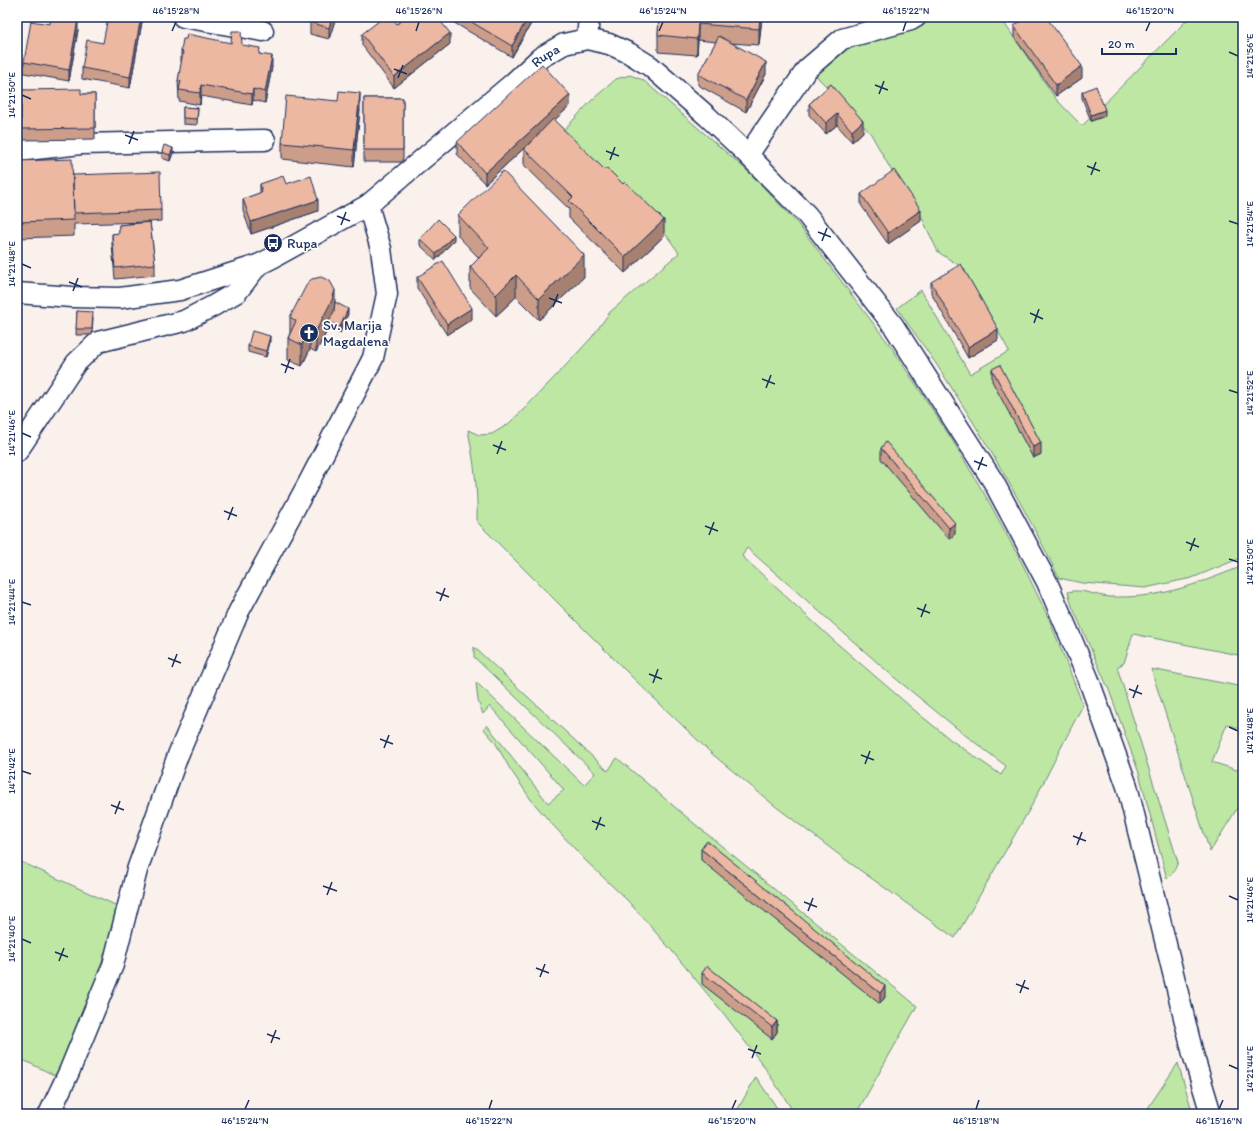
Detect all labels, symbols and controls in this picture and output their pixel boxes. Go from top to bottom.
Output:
text: 46°15'28"N [152,4,200,17]
text: 46°15'26"N [396,4,443,17]
text: 46°15'24"N [639,4,687,17]
text: 46°15'22"N [883,4,930,17]
text: 46°15'20"N [1126,4,1174,17]
scale bar [1102,30,1176,56]
text: 14°21'56"E [1243,33,1256,79]
text: 20 m [1108,37,1135,51]
street label: Rupa [527,40,563,71]
text: 14°21'50"E [5,72,18,118]
text: 14°21'54"E [1243,201,1256,247]
bus stop icon: Rupa [262,232,284,254]
place label: Rupa [287,235,318,252]
text: 14°21'48"E [5,241,18,287]
place label: Sv. Marija Magdalena [323,317,389,350]
church icon: Sv. Marija Magdalena [298,322,320,344]
text: 14°21'52"E [1243,370,1256,416]
text: 14°21'46"E [5,410,18,456]
text: 14°21'50"E [1243,539,1256,585]
text: 14°21'44"E [5,578,18,625]
text: 14°21'48"E [1243,708,1256,754]
text: 14°21'42"E [5,748,18,794]
text: 14°21'46"E [1243,877,1256,923]
text: 14°21'40"E [5,915,18,962]
text: 14°21'44"E [1243,1045,1256,1092]
text: 46°15'24"N [221,1114,269,1127]
text: 46°15'22"N [466,1114,513,1127]
text: 46°15'20"N [708,1114,756,1127]
text: 46°15'18"N [953,1114,1000,1127]
text: 46°15'16"N [1196,1114,1242,1127]

